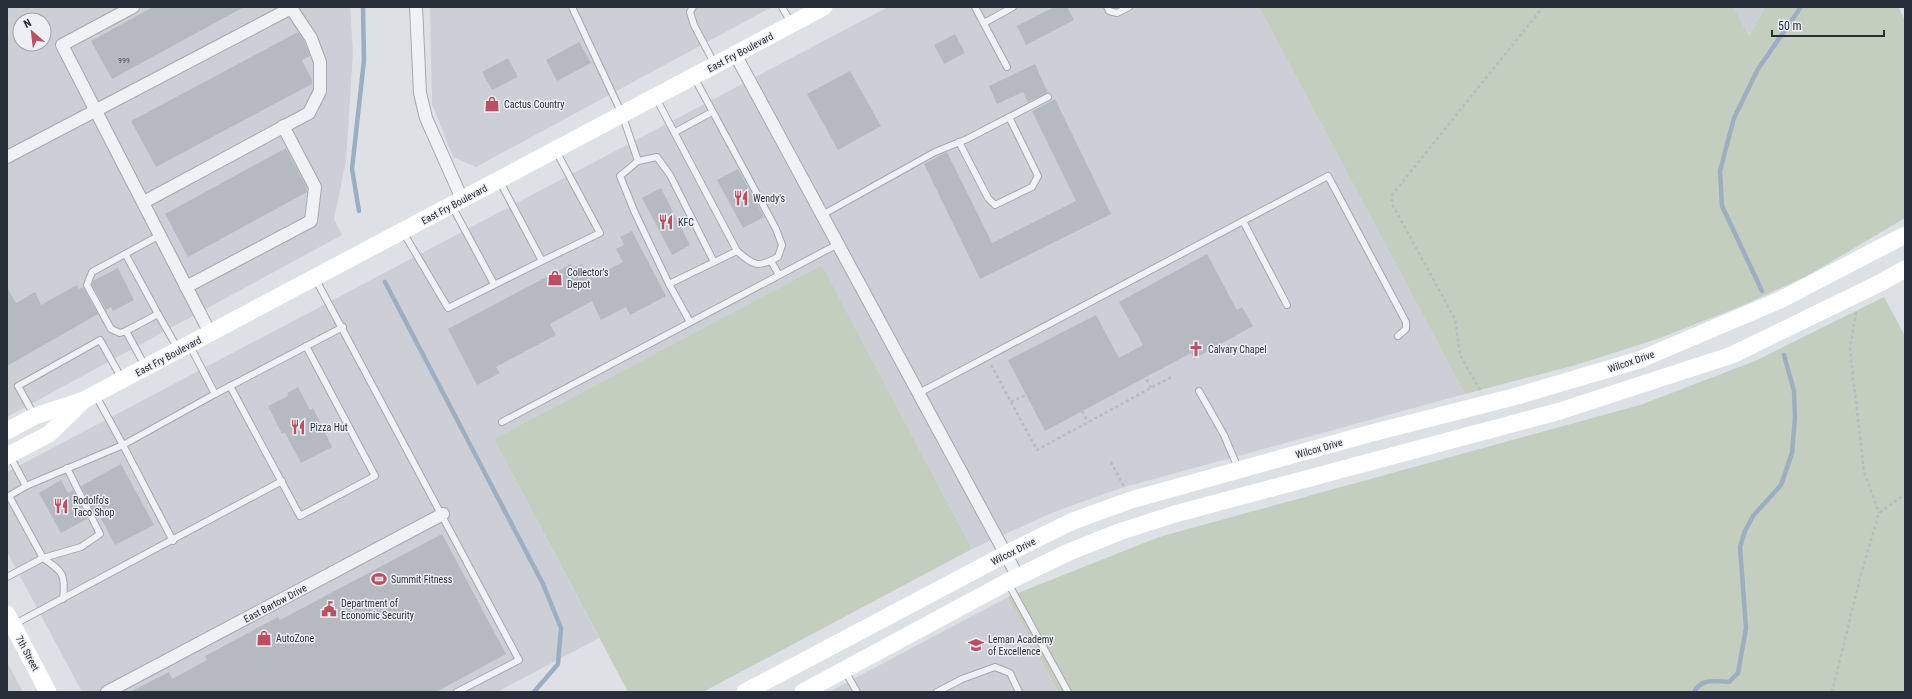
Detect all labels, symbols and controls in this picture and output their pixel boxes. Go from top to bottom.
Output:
north arrow [12,12,52,52]
scale bar [1772,12,1884,38]
text: N [22,16,34,31]
text: 50 m [1778,19,1802,33]
street label: East Fry Boulevard [705,30,775,74]
house number: 999 [118,56,130,65]
shop icon: Cactus Country [483,95,501,113]
place label: Cactus Country [504,99,564,110]
street label: East Fry Boulevard [419,182,489,226]
restaurant icon: Wendy's [732,189,750,207]
place label: Wendy's [753,193,786,204]
restaurant icon: KFC [657,213,675,231]
place label: KFC [678,217,694,228]
place label: Collector's Depot [567,267,609,290]
shop icon: Collector's Depot [546,269,564,287]
street label: East Fry Boulevard [133,334,203,378]
church icon: Calvary Chapel [1187,340,1205,358]
place label: Calvary Chapel [1208,344,1267,355]
street label: Wilcox Drive [1606,348,1656,375]
restaurant icon: Pizza Hut [289,418,307,436]
place label: Pizza Hut [310,422,348,433]
street label: Wilcox Drive [1294,436,1344,460]
place label: Rodolfo's Taco Shop [73,495,114,518]
restaurant icon: Rodolfo's Taco Shop [52,497,70,515]
street label: Wilcox Drive [989,535,1038,567]
sports icon: Summit Fitness [370,570,388,588]
place label: Summit Fitness [391,574,453,585]
street label: East Bartow Drive [242,582,309,625]
place label: Department of Economic Security [341,598,414,621]
public building icon: Department of Economic Security [320,600,338,618]
shop icon: AutoZone [255,629,273,647]
place label: AutoZone [276,633,314,644]
street label: 7th Street [14,634,41,673]
place label: Leman Academy of Excellence [988,634,1053,657]
school or university icon: Leman Academy of Excellence [967,636,985,654]

